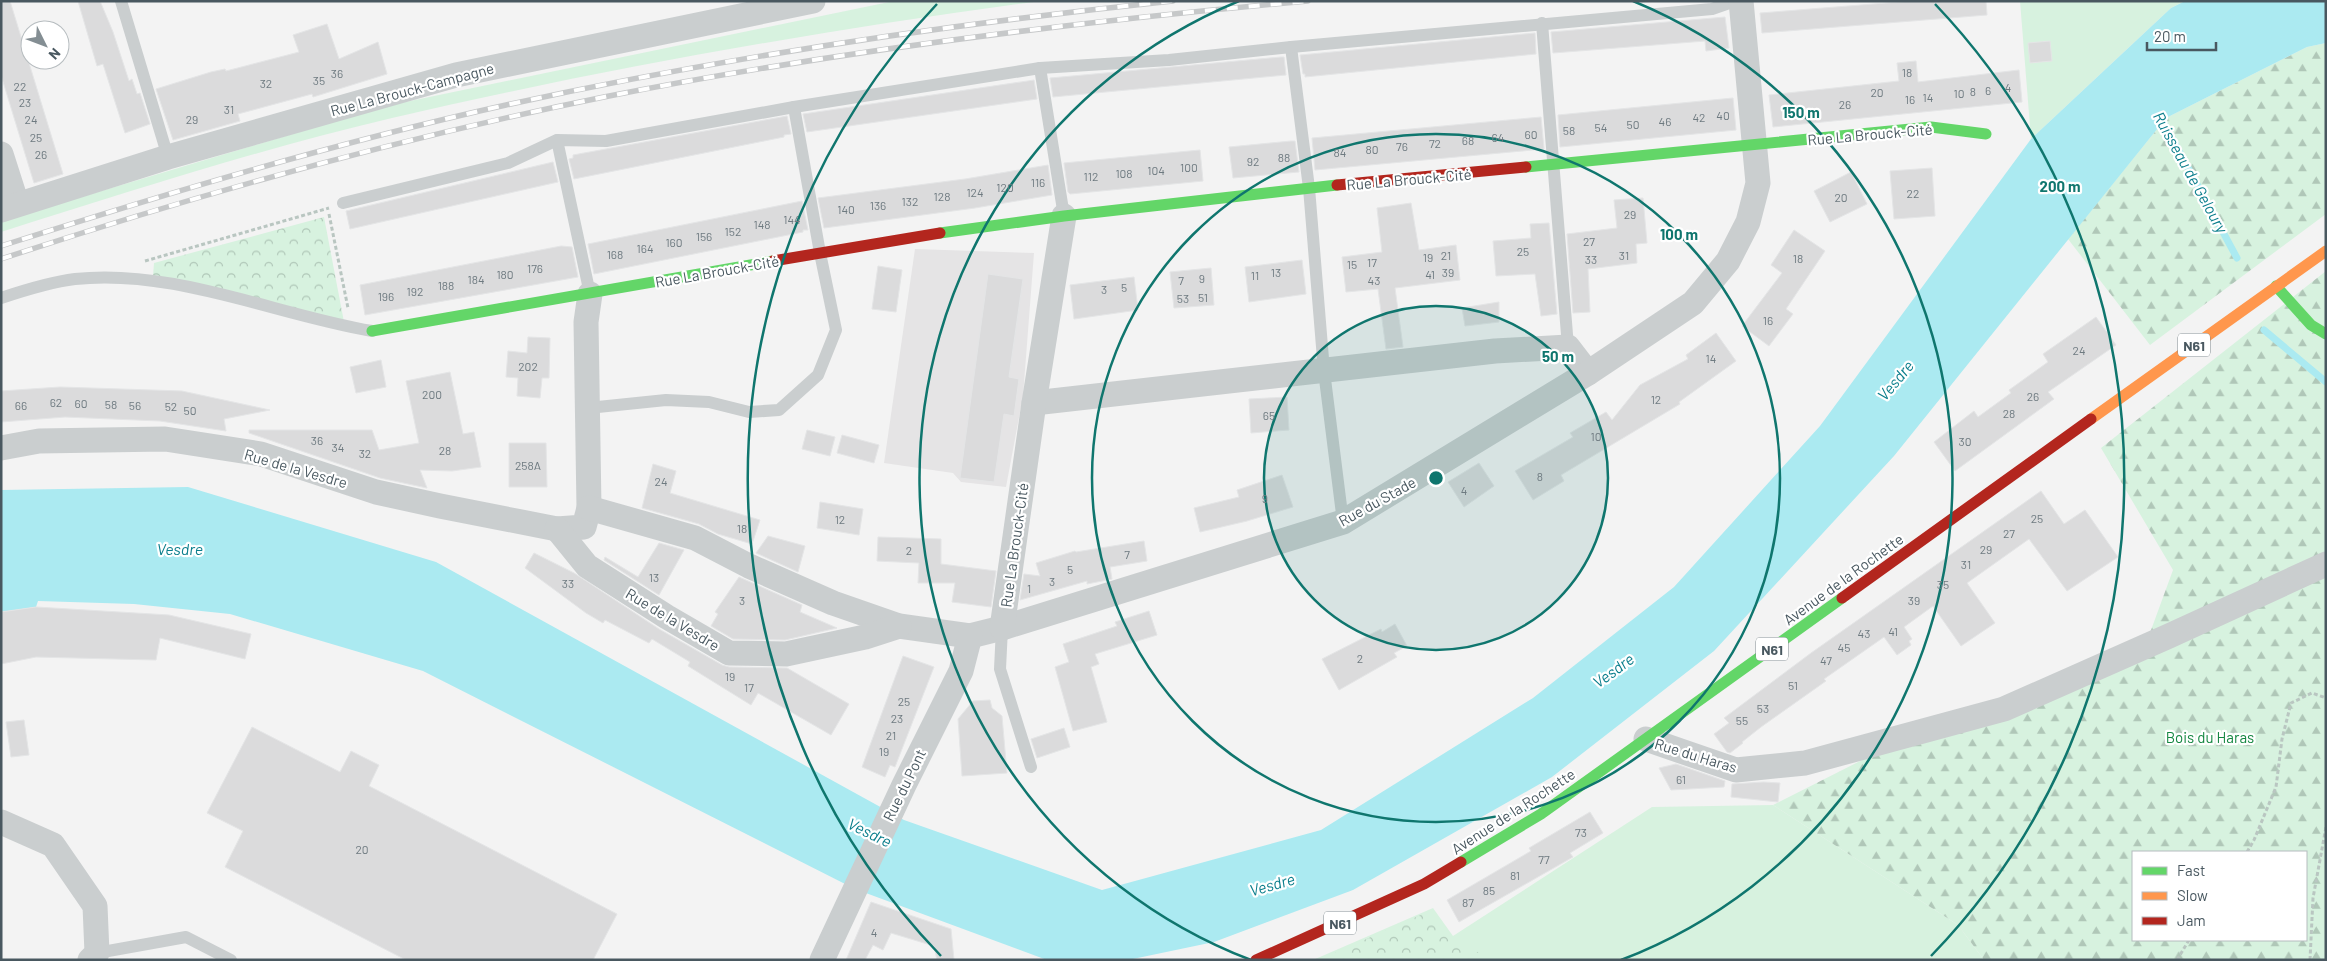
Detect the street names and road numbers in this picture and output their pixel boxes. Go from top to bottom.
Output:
street label: Rue La Brouck-Campagne [328,59,496,119]
street label: Rue La Brouck-Cité [1807,120,1933,148]
street label: Rue La Brouck-Cité [1346,165,1472,193]
street label: Rue La Brouck-Cité [654,251,780,291]
road number: N61 [2178,334,2210,356]
street label: Rue de la Vesdre [242,445,350,491]
street label: Rue du Stade [1335,472,1419,530]
street label: Rue La Brouck-Cité [996,482,1032,608]
street label: Avenue de la Rochette [1780,529,1906,629]
street label: Rue de la Vesdre [623,584,723,654]
road number: N61 [1756,638,1788,661]
street label: Rue du Haras [1653,734,1739,776]
street label: Rue du Pont [879,746,929,824]
street label: Avenue de la Rochette [1448,764,1578,858]
road number: N61 [1324,911,1356,934]

